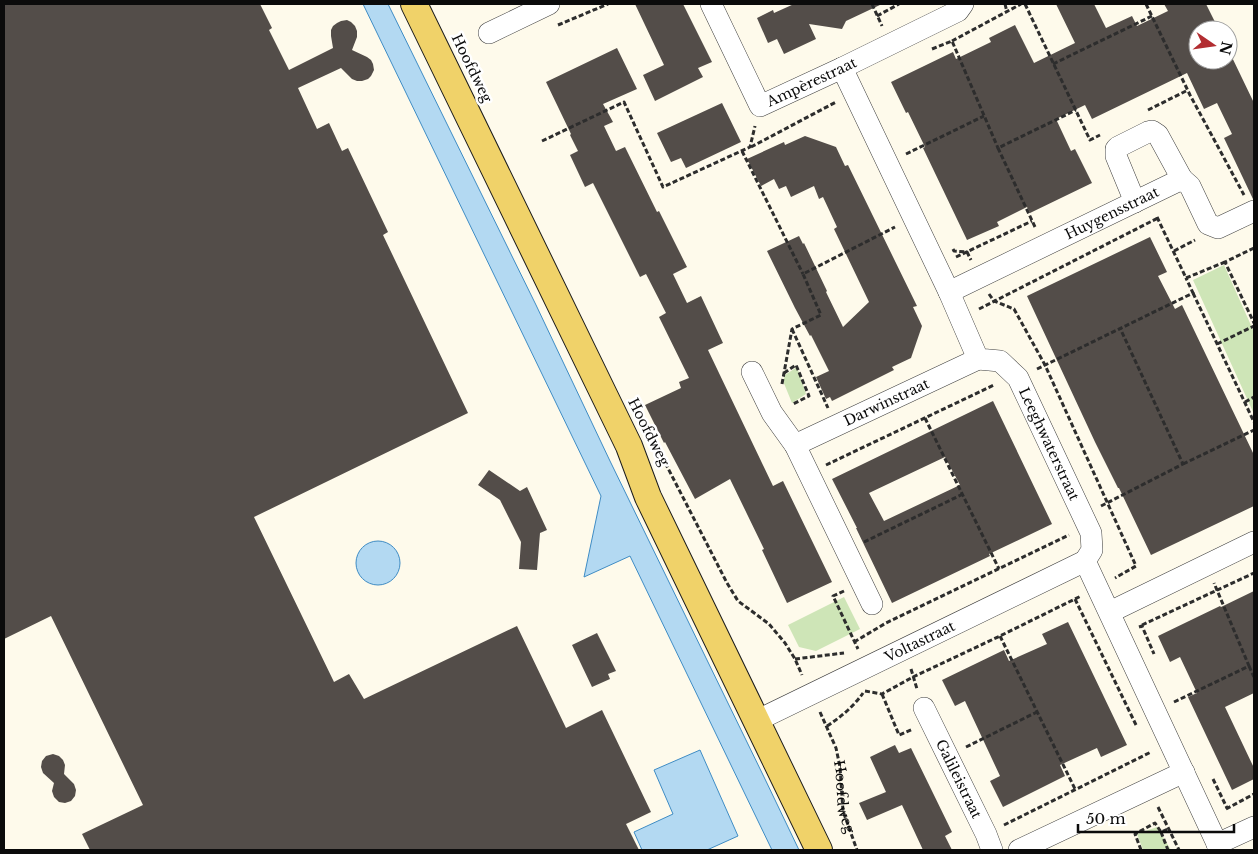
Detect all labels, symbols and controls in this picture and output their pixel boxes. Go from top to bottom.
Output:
north arrow [1188,20,1238,70]
street label: Hoofdweg [448,31,497,106]
text: N [1215,39,1236,56]
street label: Ampèrestraat [763,53,860,111]
street label: Huygensstraat [1062,182,1162,243]
street label: Darwinstraat [841,374,933,430]
street label: Leeghwaterstraat [1015,385,1084,504]
street label: Hoofdweg [624,395,674,470]
street label: Voltastraat [881,616,958,666]
street label: Galileistraat [932,736,986,822]
street label: Hoofdweg [830,758,859,836]
scale bar [1078,802,1234,834]
text: 50 m [1086,809,1126,828]

